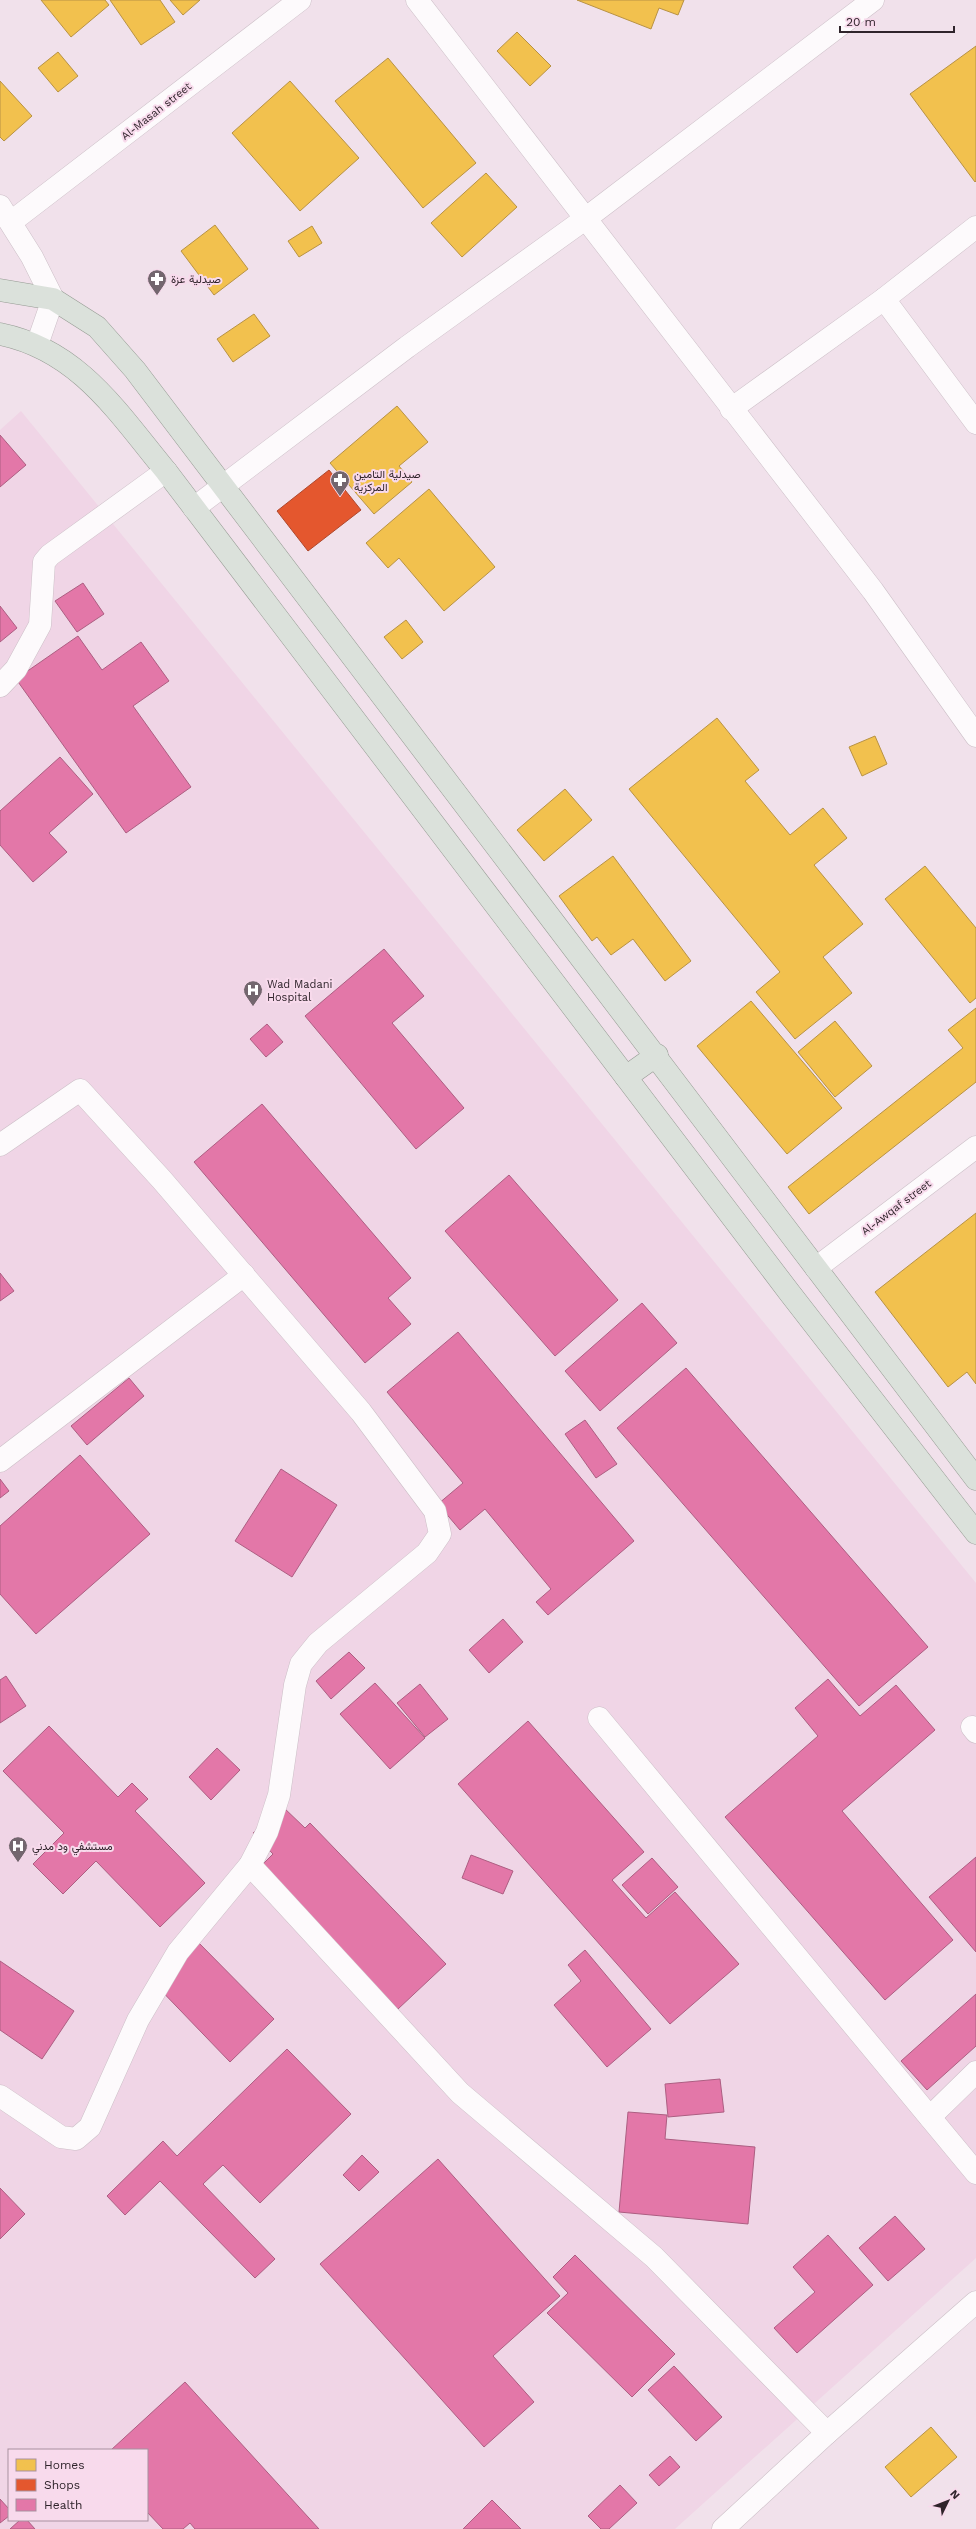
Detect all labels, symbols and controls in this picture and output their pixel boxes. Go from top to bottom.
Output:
scale bar [840,8,954,34]
text: 20 m [846,15,876,29]
street label: Al-Masah street [119,80,194,143]
pharmacy icon: صيدلية عزة [146,268,168,296]
place label: صيدلية عزة [171,273,221,286]
place label: صيدلية التامين المركزية [354,468,421,494]
pharmacy icon: صيدلية التامين المركزية [329,469,351,497]
place label: Wad Madani Hospital [267,978,332,1004]
hospital icon: Wad Madani Hospital [242,979,264,1007]
street label: Al-Awqaf street [859,1177,934,1238]
hospital icon: مستشفي ود مدني [7,1835,29,1863]
place label: مستشفي ود مدني [32,1840,113,1856]
legend [8,2449,148,2521]
text: Homes [44,2458,85,2472]
text: Shops [44,2478,80,2492]
north arrow [928,2481,968,2521]
text: N [947,2487,962,2502]
text: Health [44,2498,82,2512]

